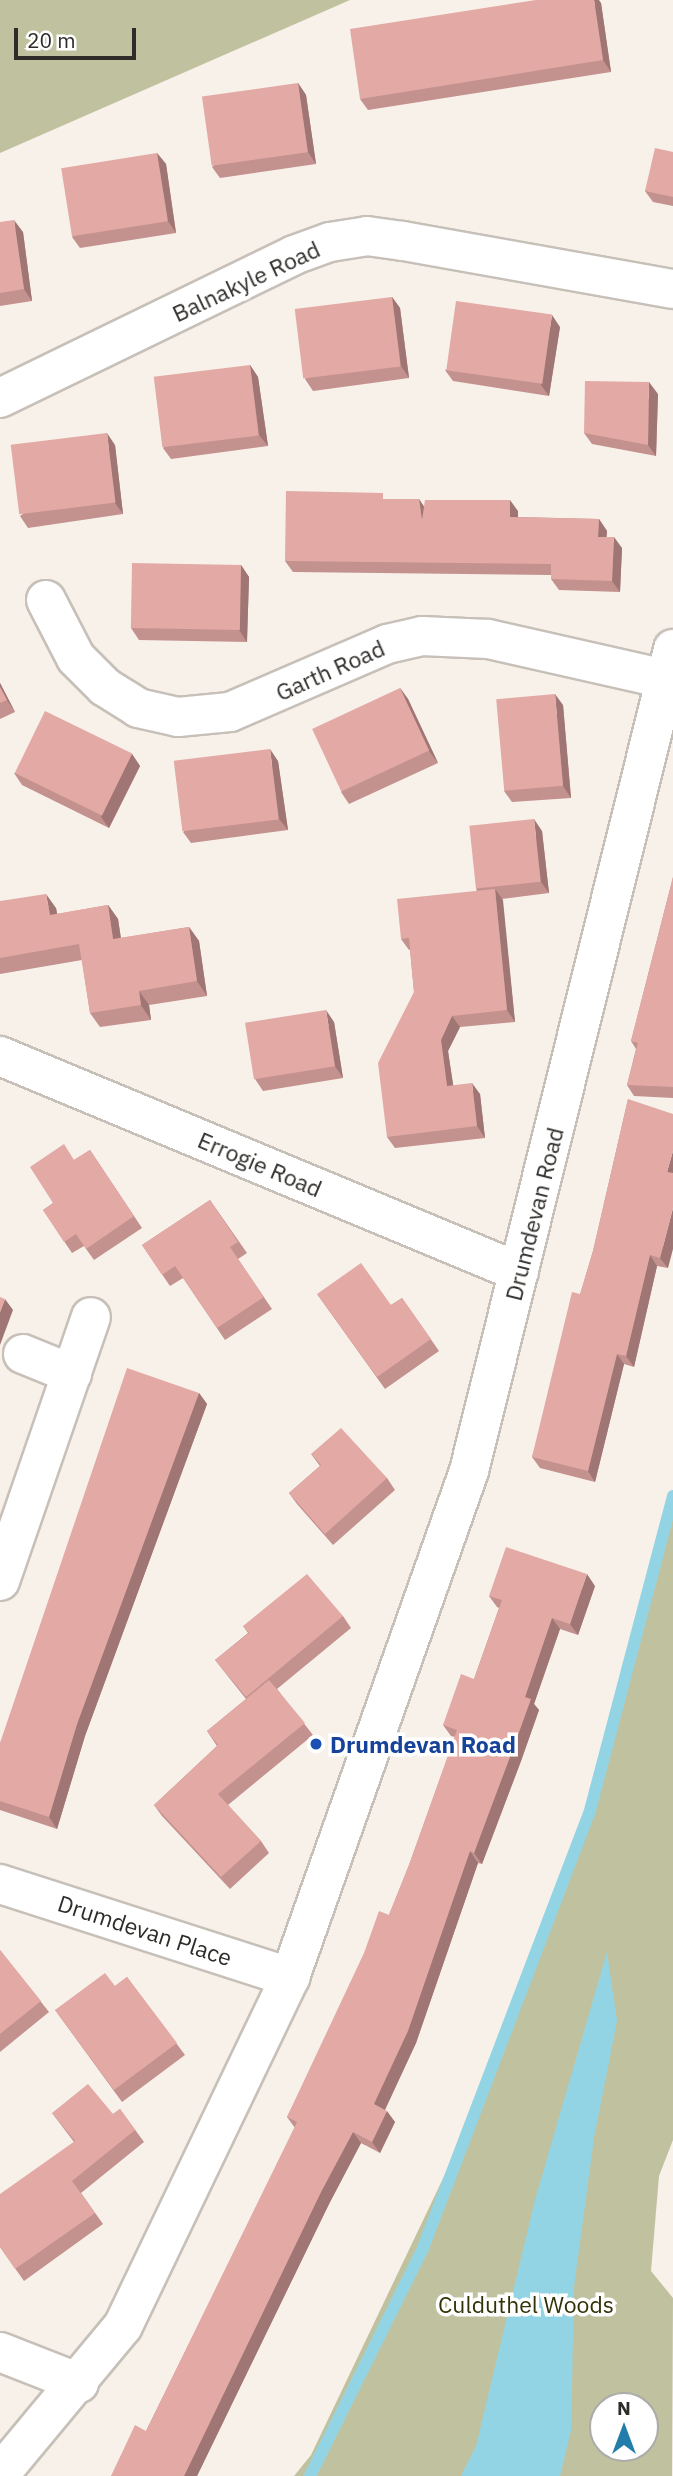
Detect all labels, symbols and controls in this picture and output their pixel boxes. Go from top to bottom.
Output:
scale bar [18,14,140,58]
text: 20 m [27,26,76,54]
street label: Balnakyle Road [168,235,324,327]
street label: Garth Road [271,634,389,706]
street label: Drumdevan Road [499,1125,569,1303]
street label: Errogie Road [194,1126,326,1202]
place label: Drumdevan Road [330,1730,516,1758]
marker: Drumdevan Road [308,1736,324,1752]
street label: Drumdevan Place [55,1889,235,1971]
park label: Culduthel Woods [438,2290,614,2318]
north arrow [589,2392,659,2462]
text: N [617,2396,631,2420]

